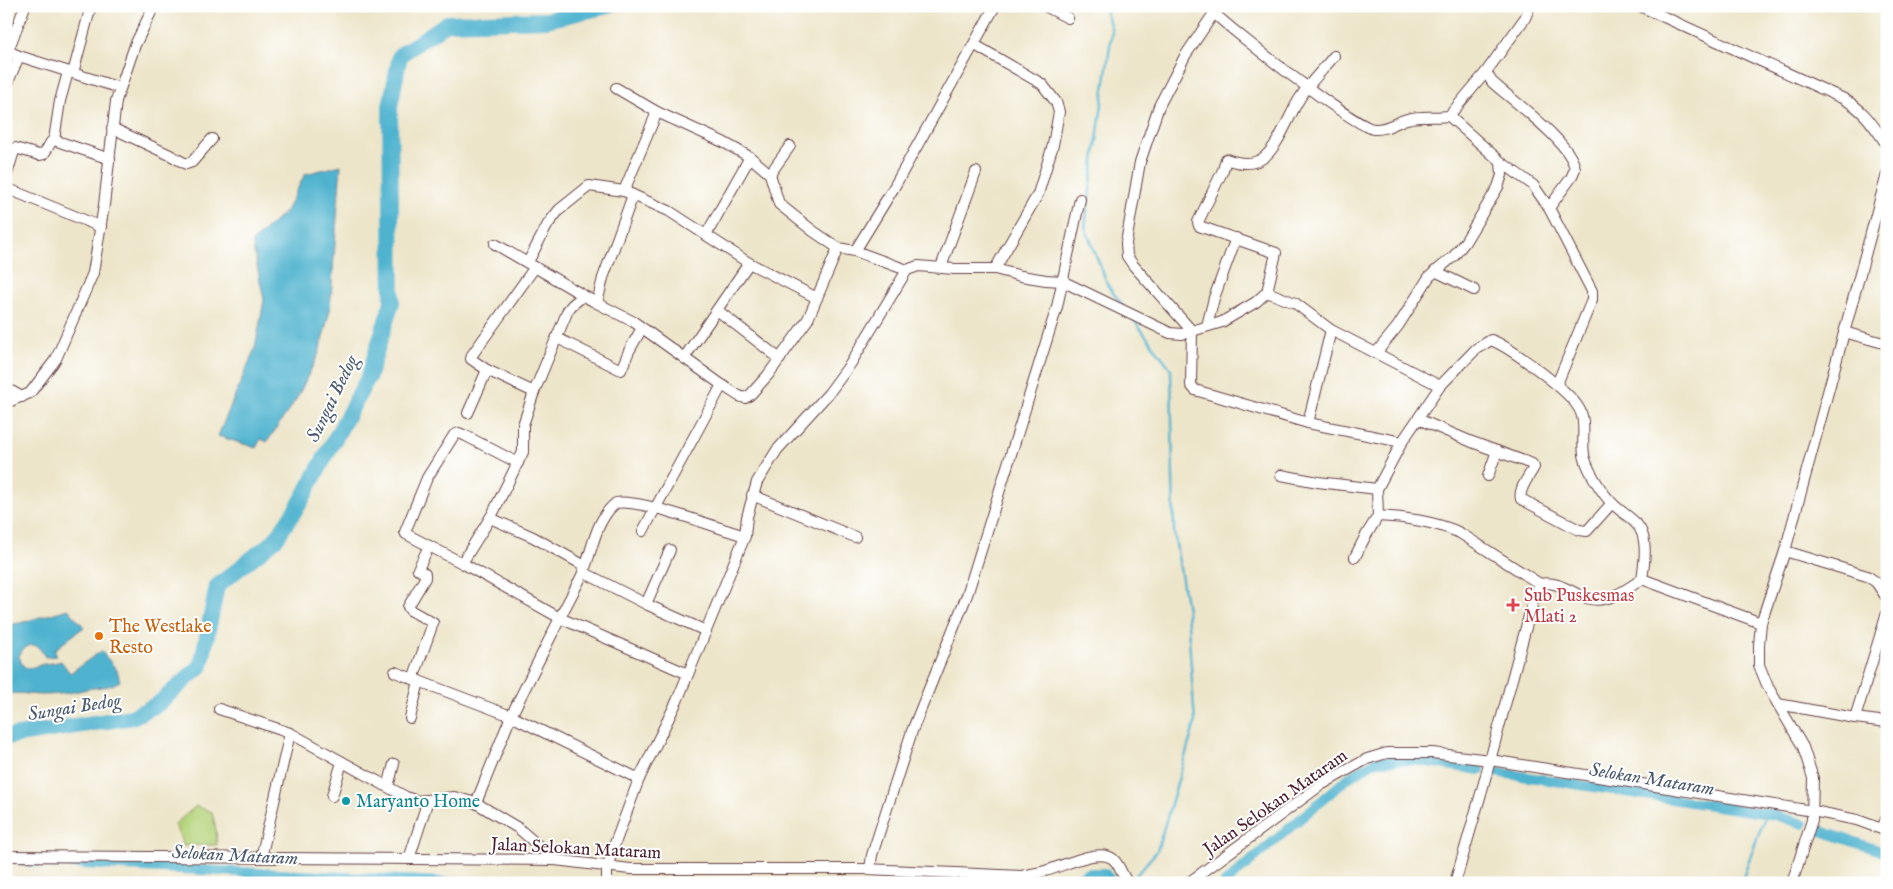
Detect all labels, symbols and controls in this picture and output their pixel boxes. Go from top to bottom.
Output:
water label: Sungai Bedog [301,351,364,446]
place label: Sub Puskesmas Mlati 2 [1524,585,1634,629]
marker: Sub Puskesmas Mlati 2 [1506,598,1520,612]
place label: The Westlake Resto [109,616,211,660]
marker: The Westlake Resto [93,630,105,642]
water label: Sungai Bedog [26,689,123,727]
street label: Jalan Selokan Mataram [1198,745,1352,863]
water label: Selokan Mataram [1587,758,1716,802]
place label: Maryanto Home [356,791,480,814]
marker: Maryanto Home [340,795,352,807]
street label: Jalan Selokan Mataram [488,833,662,865]
water label: Selokan Mataram [171,841,299,871]

